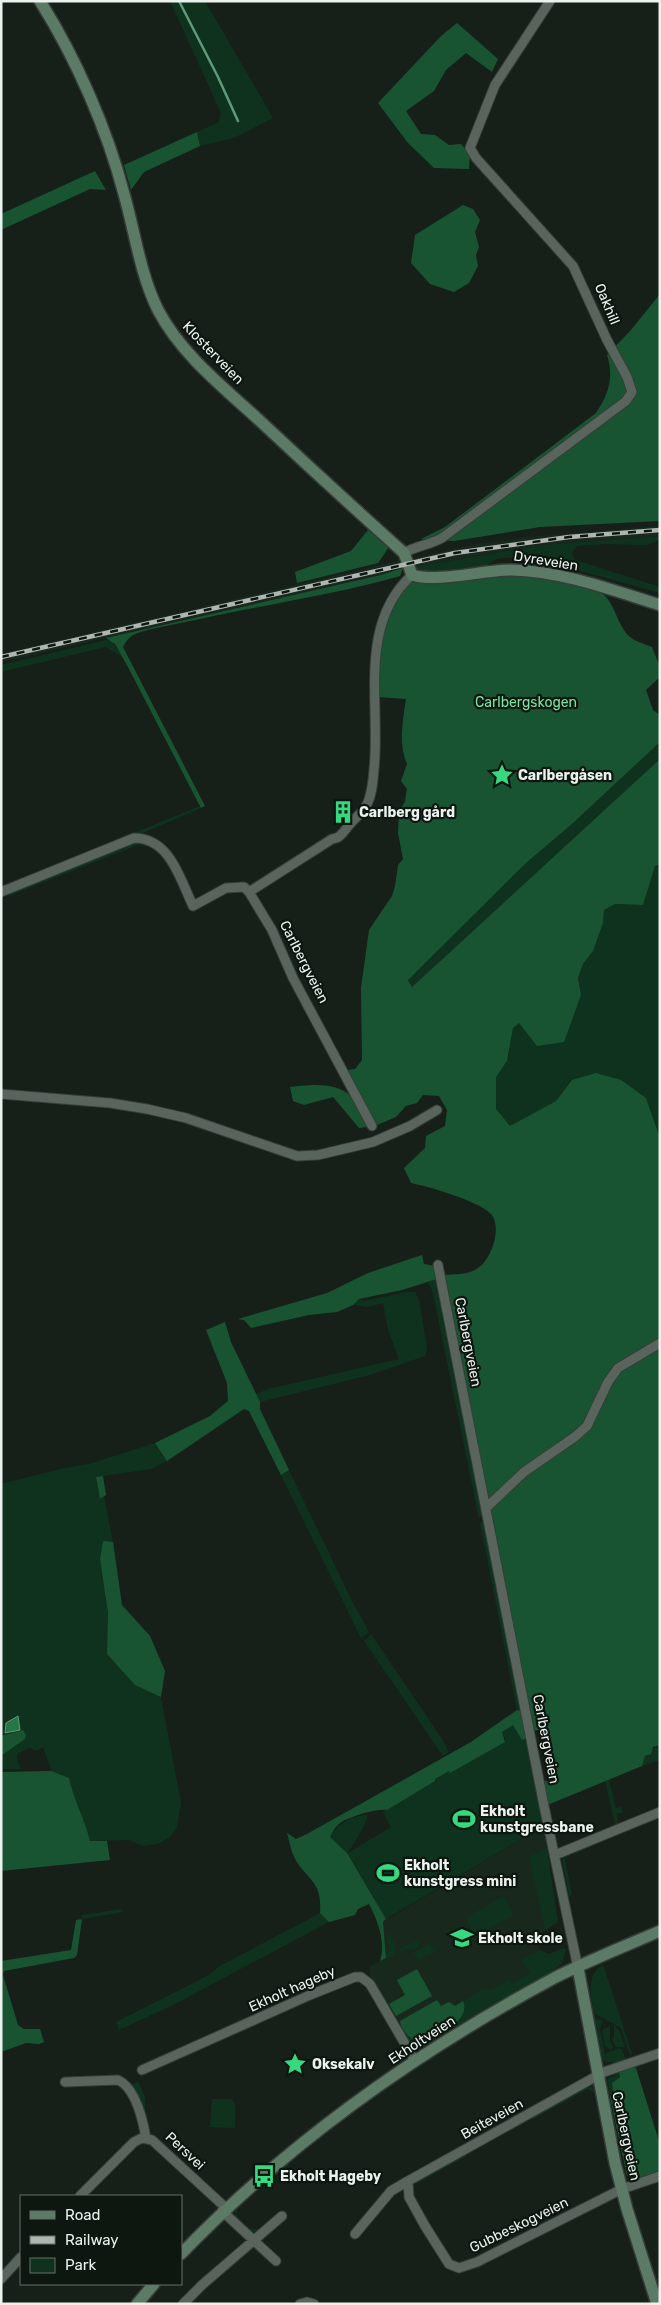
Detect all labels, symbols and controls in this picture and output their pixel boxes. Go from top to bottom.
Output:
street label: Oakhill [591,281,623,327]
street label: Klosterveien [179,318,247,388]
street label: Dyreveien [512,548,580,574]
park label: Carlbergskogen [475,694,577,711]
place icon: Carlbergåsen [489,762,515,788]
place label: Carlbergåsen [518,767,612,784]
building icon: Carlberg gård [330,799,356,825]
place label: Carlberg gård [359,804,455,821]
street label: Carlbergveien [276,918,332,1006]
street label: Carlbergveien [451,1296,485,1388]
street label: Carlbergveien [529,1693,563,1785]
place label: Ekholt kunstgressbane [480,1803,594,1836]
sports icon: Ekholt kunstgressbane [451,1806,477,1832]
place label: Ekholt kunstgress mini [404,1857,516,1890]
sports icon: Ekholt kunstgress mini [375,1860,401,1886]
school or university icon: Ekholt skole [449,1925,475,1951]
place label: Ekholt skole [478,1930,563,1947]
street label: Ekholt hageby [246,1962,338,2016]
street label: Ekholtveien [385,2012,459,2068]
place icon: Oksekalv [282,2051,308,2077]
place label: Oksekalv [312,2056,375,2073]
street label: Carlbergveien [608,2090,644,2182]
street label: Beiteveien [458,2095,526,2143]
street label: Persvei [162,2129,208,2173]
bus stop icon: Ekholt Hageby [251,2163,277,2189]
place label: Ekholt Hageby [280,2168,382,2185]
street label: Gubbeskogveien [467,2194,571,2256]
legend [20,2195,182,2285]
text: Road [65,2206,101,2224]
text: Railway [65,2231,119,2249]
text: Park [65,2256,96,2274]

